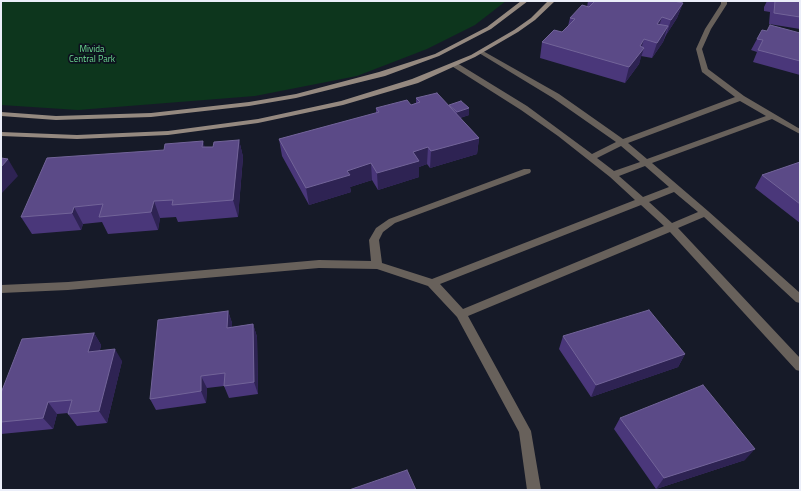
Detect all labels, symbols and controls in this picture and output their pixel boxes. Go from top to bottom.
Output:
park label: Mivida Central Park [69,45,115,66]

